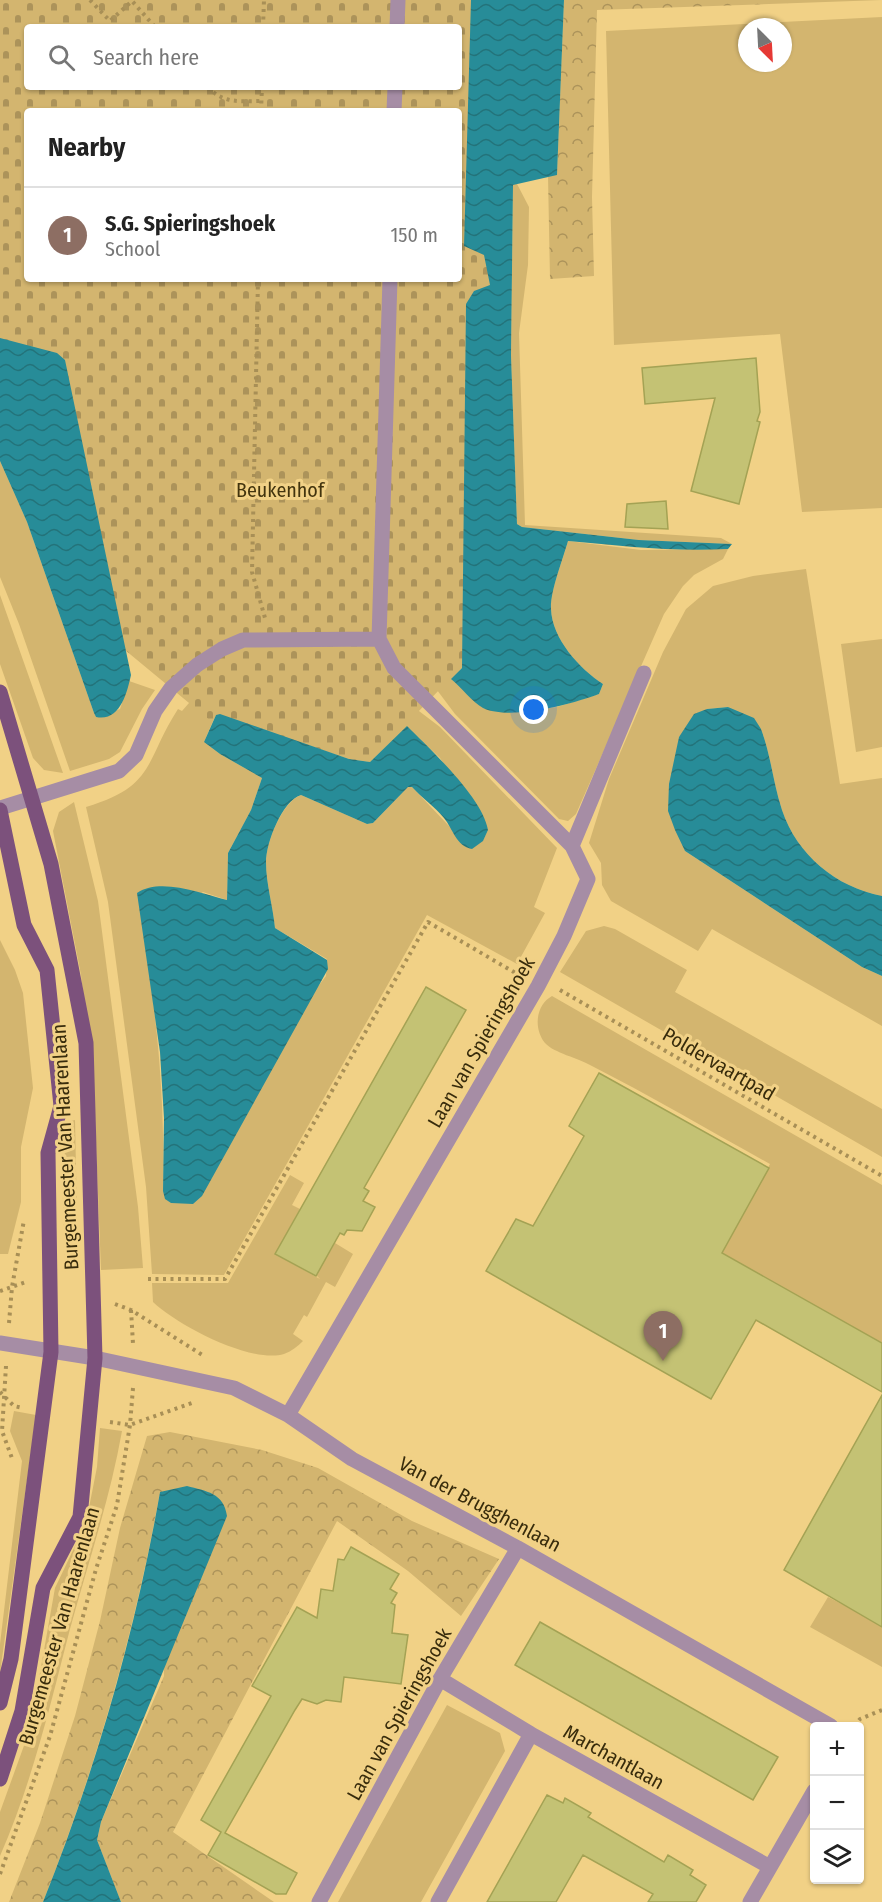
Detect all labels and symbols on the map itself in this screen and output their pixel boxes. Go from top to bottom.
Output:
north arrow [738,18,792,72]
park label: Beukenhof [236,478,326,502]
your location [519,695,548,724]
street label: Laan van Spieringshoek [422,952,540,1132]
street label: Poldervaartpad [659,1022,779,1106]
street label: Burgemeester Van Haarenlaan [47,1023,83,1271]
pin: 1 [644,1312,682,1361]
street label: Van der Brugghenlaan [395,1451,565,1557]
street label: Burgemeester Van Haarenlaan [13,1504,105,1748]
street label: Laan van Spieringshoek [342,1623,457,1804]
street label: Marchantlaan [559,1719,669,1795]

